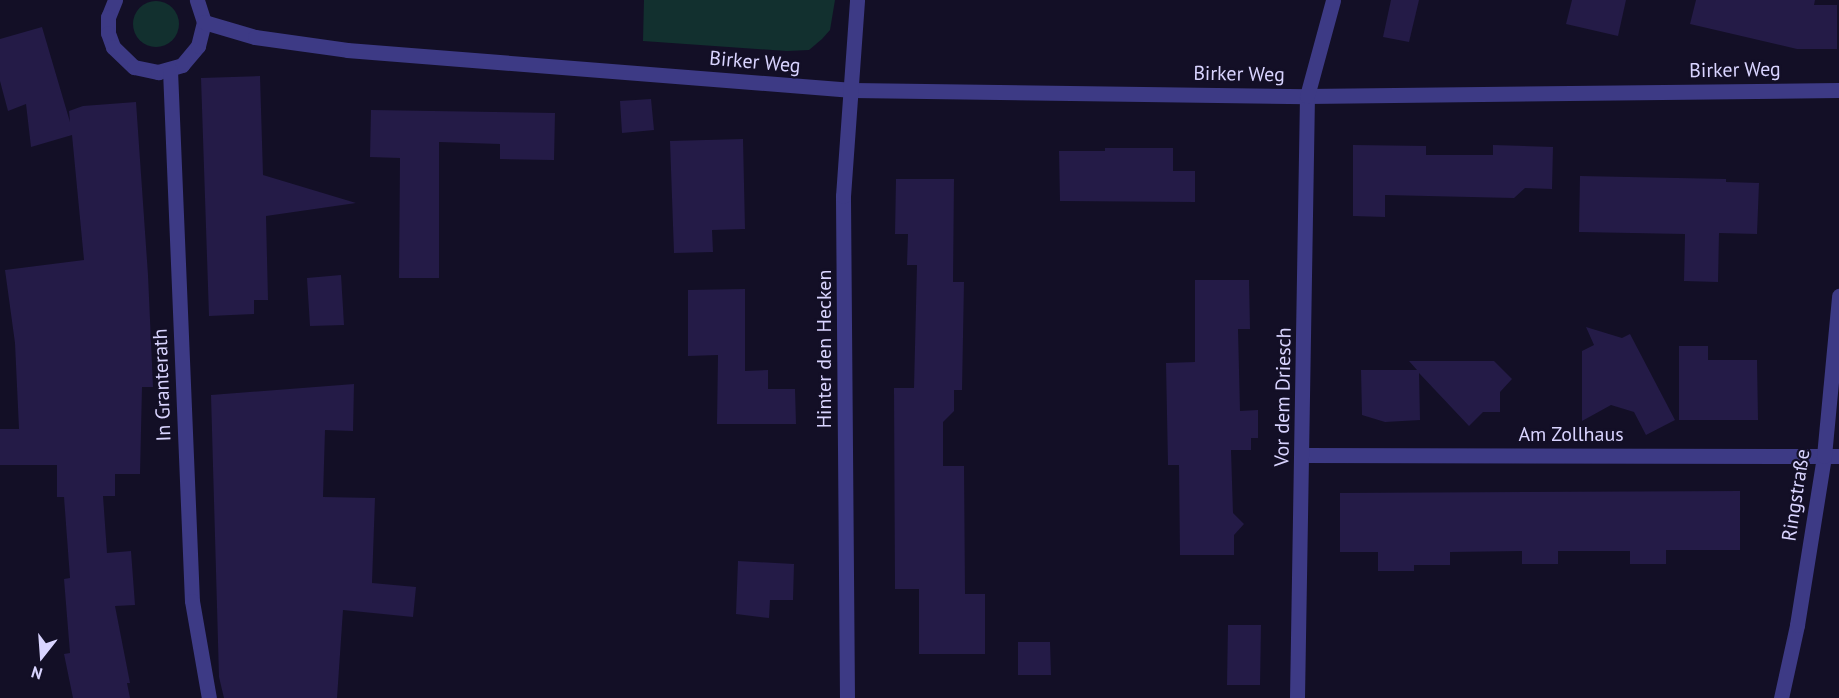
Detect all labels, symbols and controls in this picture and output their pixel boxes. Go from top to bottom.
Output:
street label: Birker Weg [708,46,802,78]
street label: Birker Weg [1689,57,1781,83]
street label: Birker Weg [1193,61,1285,87]
street label: Hinter den Hecken [812,270,836,428]
street label: Vor dem Driesch [1270,327,1296,467]
street label: In Granterath [148,328,176,442]
street label: Am Zollhaus [1518,422,1624,446]
street label: Ringstraße [1777,447,1815,543]
north arrow [12,626,72,686]
text: N [29,662,45,684]

